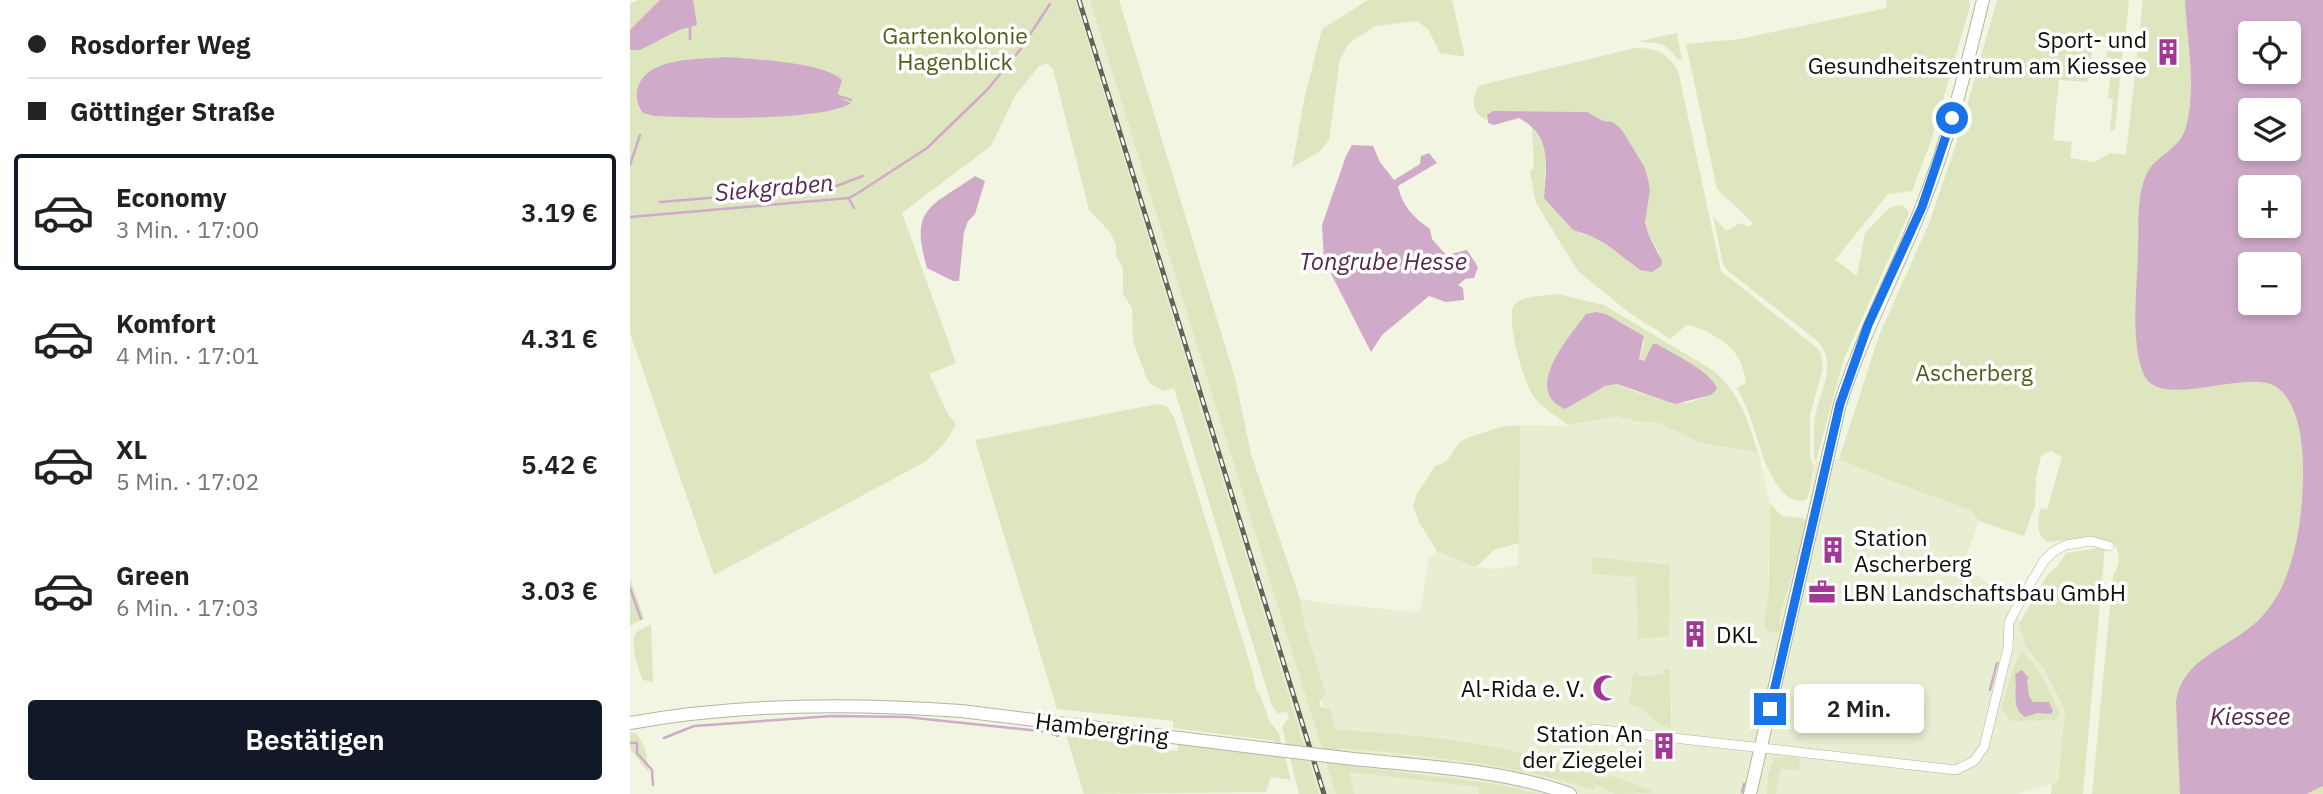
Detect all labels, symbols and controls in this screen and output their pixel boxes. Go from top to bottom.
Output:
park label: Gartenkolonie Hagenblick [882,20,1028,76]
map controls [2238,21,2301,315]
button: locate [2238,21,2301,84]
place label: Sport- und Gesundheitszentrum am Kiessee [1808,24,2147,80]
text: Rosdorfer Weg [70,27,250,61]
building icon: Sport- und Gesundheitszentrum am Kiessee [2153,37,2183,67]
text: Göttinger Straße [70,94,275,128]
button: layers [2238,98,2301,161]
route start [1936,102,1968,134]
water label: Siekgraben [713,166,835,208]
button: + [2238,175,2301,238]
text: Economy [116,180,227,214]
icon: car [32,181,95,244]
text: 3.19 € [521,195,598,229]
text: 3 Min. · 17:00 [116,214,259,244]
water label: Tongrube Hesse [1299,245,1467,277]
button: − [2238,252,2301,315]
text: Komfort [116,306,216,340]
icon: car [32,307,95,370]
text: 4.31 € [521,321,598,355]
text: 4 Min. · 17:01 [116,340,259,370]
park label: Ascherberg [1915,357,2033,387]
text: XL [116,432,147,466]
icon: car [32,433,95,496]
text: 5.42 € [521,447,598,481]
text: 5 Min. · 17:02 [116,466,259,496]
place label: Station Ascherberg [1854,522,1972,578]
building icon: Station Ascherberg [1818,535,1848,565]
text: Green [116,558,190,592]
icon: car [32,559,95,622]
text: 3.03 € [521,573,598,607]
office icon: LBN Landschaftsbau GmbH [1807,577,1837,607]
place label: LBN Landschaftsbau GmbH [1843,577,2126,607]
text: 6 Min. · 17:03 [116,592,259,622]
building icon: DKL [1680,619,1710,649]
place label: DKL [1716,619,1758,649]
place label: Al-Rida e. V. [1461,673,1585,703]
mosque icon: Al-Rida e. V. [1591,673,1621,703]
callout: 2 Min. [1794,684,1924,734]
route end [1754,693,1786,725]
text: 2 Min. [1827,693,1891,723]
button: Bestätigen [28,700,602,780]
water label: Kiessee [2210,700,2290,732]
street label: Hambergring [1034,705,1170,751]
place label: Station An der Ziegelei [1522,718,1643,774]
building icon: Station An der Ziegelei [1649,731,1679,761]

